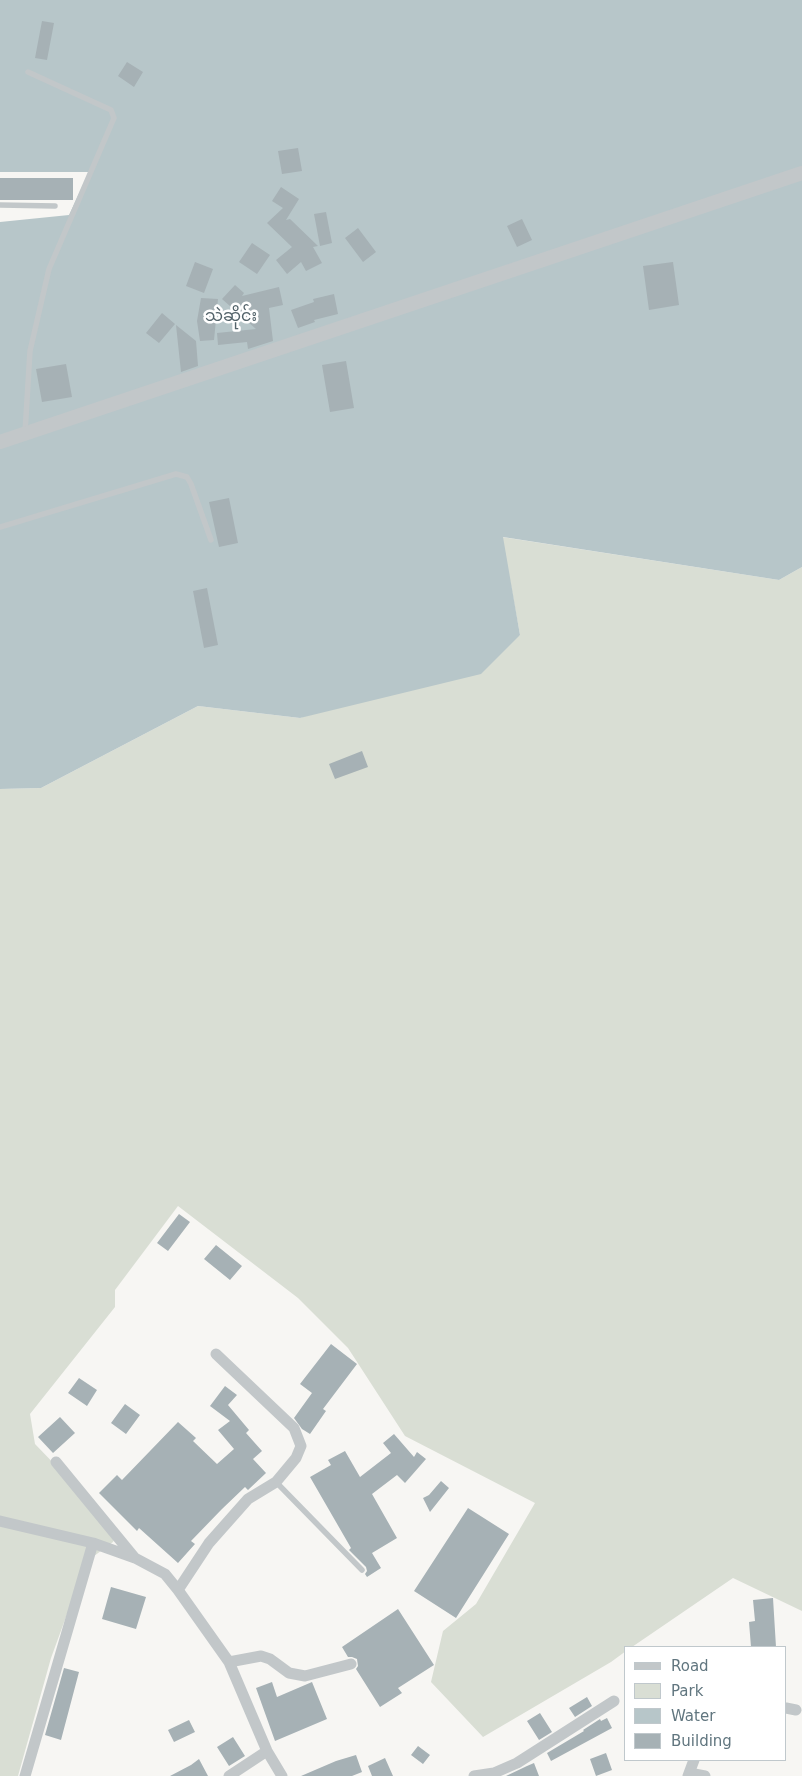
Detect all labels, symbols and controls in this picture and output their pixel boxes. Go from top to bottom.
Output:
district label: သဲဆိုင်း [205,307,257,327]
legend [624,1646,787,1761]
text: Road [671,1657,709,1675]
text: Park [671,1682,703,1700]
text: Water [671,1707,715,1725]
text: Building [671,1732,732,1750]

